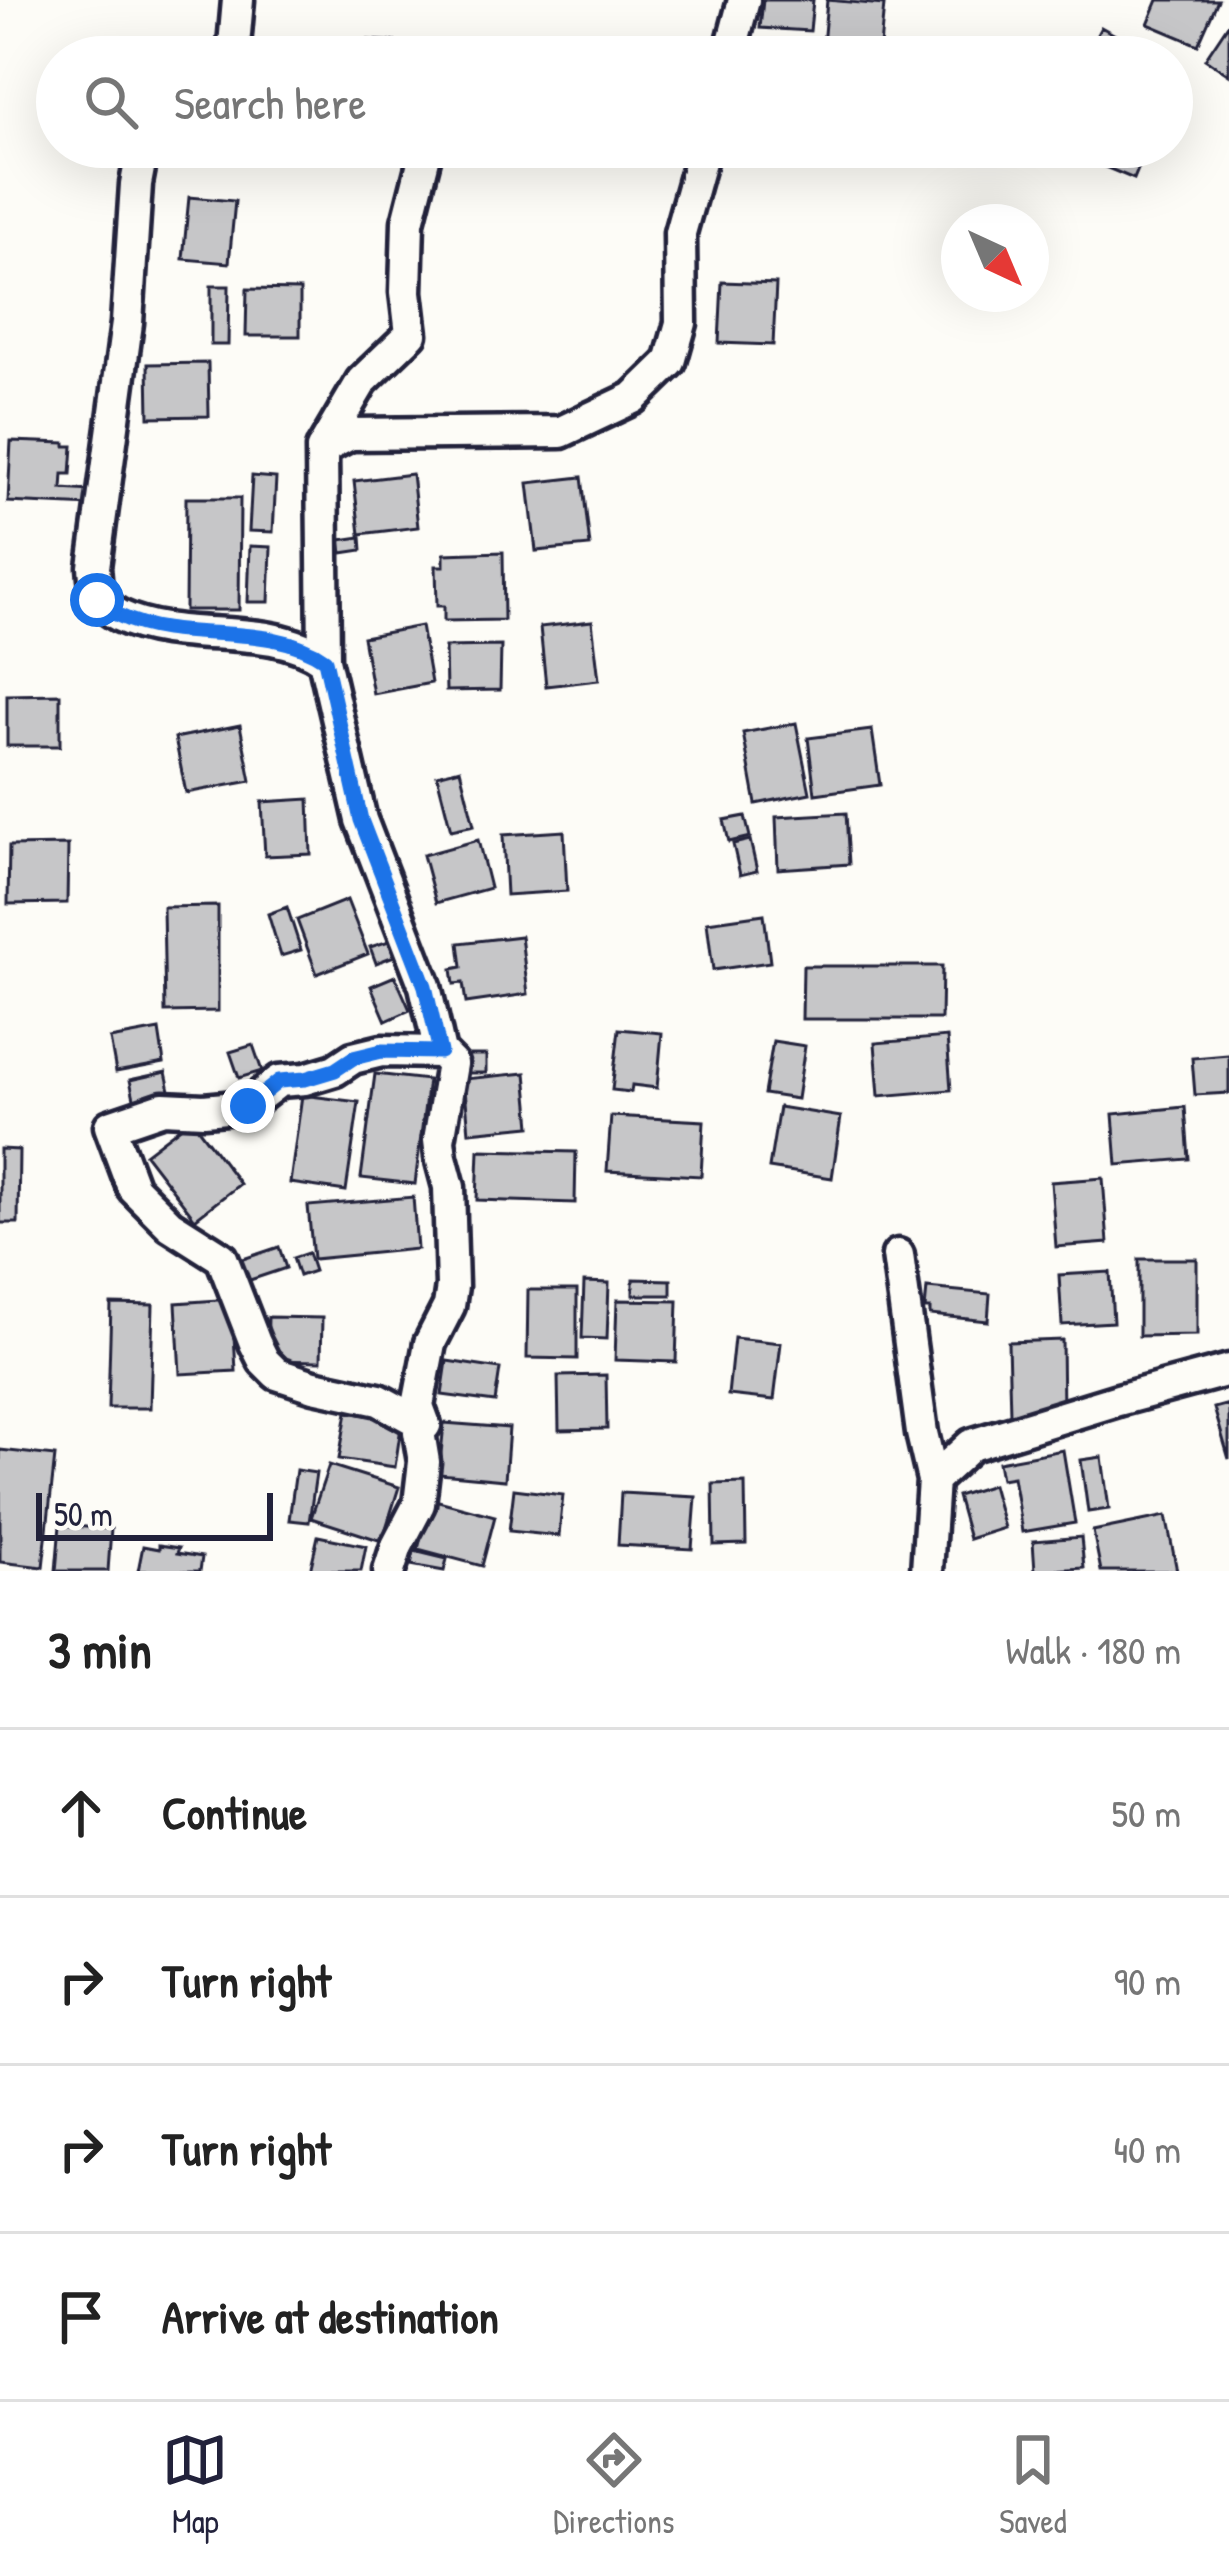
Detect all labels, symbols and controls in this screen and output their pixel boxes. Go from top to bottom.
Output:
search box [36,36,1193,168]
icon: search [78,69,144,135]
text: Search here [174,72,366,133]
north arrow [941,204,1049,312]
route start [70,573,124,627]
route end [221,1079,275,1133]
scale bar [36,1487,273,1540]
text: 50 m [54,1492,113,1536]
text: 3 min [48,1615,152,1684]
text: Walk · 180 m [1005,1623,1181,1676]
icon: ahead [48,1780,114,1846]
text: Continue [162,1782,307,1843]
text: 50 m [1112,1786,1181,1839]
icon: right [48,1948,114,2014]
text: Turn right [162,1950,331,2011]
text: 90 m [1114,1954,1181,2007]
icon: right [48,2116,114,2182]
text: Turn right [162,2118,331,2179]
text: 40 m [1113,2122,1181,2175]
icon: arrive [48,2284,114,2350]
text: Arrive at destination [162,2286,499,2347]
tab: Map [162,2427,228,2543]
tab: Directions [553,2427,675,2543]
tab: Saved [999,2427,1067,2543]

